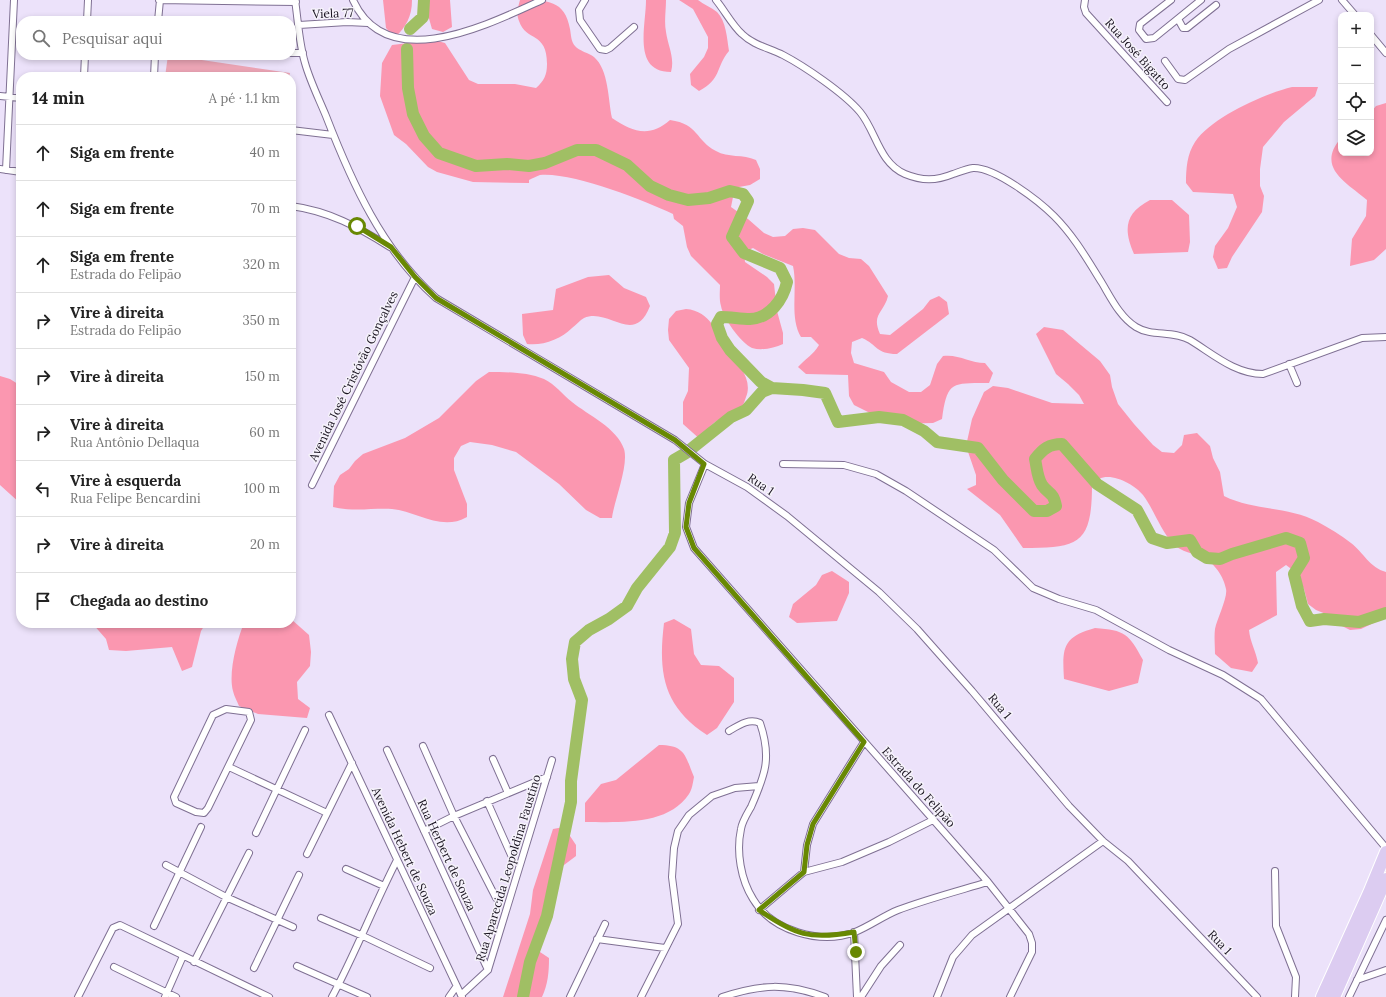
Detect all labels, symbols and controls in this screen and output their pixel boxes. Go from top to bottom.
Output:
street label: Viela 77 [311,5,354,21]
map controls [1338,12,1374,156]
button: + [1338,12,1374,48]
street label: Rua José Bigatto [1102,15,1174,93]
search box [16,16,296,60]
icon: search [30,27,52,49]
text: Pesquisar aqui [62,29,162,48]
button: − [1338,48,1374,84]
button: locate [1338,84,1374,120]
text: 14 min [32,87,85,109]
text: A pé · 1.1 km [209,90,280,107]
button: layers [1338,120,1374,156]
icon: ahead [32,142,54,164]
text: Siga em frente [70,143,174,162]
text: 40 m [250,144,280,161]
icon: ahead [32,198,54,220]
text: Siga em frente [70,199,174,218]
text: 70 m [251,200,280,217]
route start [348,217,366,235]
text: Siga em frente [70,247,174,266]
icon: ahead [32,254,54,276]
text: 320 m [243,256,280,273]
text: Estrada do Felipão [70,266,181,283]
street label: Avenida José Cristóvão Gonçalves [305,288,401,464]
text: Vire à direita [70,303,164,322]
icon: right [32,310,54,332]
text: 350 m [243,312,280,329]
text: Estrada do Felipão [70,322,181,339]
icon: right [32,366,54,388]
text: Vire à direita [70,367,164,386]
text: 150 m [245,368,280,385]
text: Vire à direita [70,415,164,434]
icon: right [32,422,54,444]
text: 60 m [249,424,280,441]
text: Rua Antônio Dellaqua [70,434,200,451]
street label: Rua 1 [745,470,777,498]
text: Vire à esquerda [70,471,181,490]
icon: left [32,478,54,500]
text: 100 m [244,480,280,497]
text: Rua Felipe Bencardini [70,490,201,507]
icon: right [32,534,54,556]
text: Vire à direita [70,535,164,554]
text: 20 m [250,536,280,553]
icon: arrive [32,590,54,612]
text: Chegada ao destino [70,591,208,610]
street label: Rua 1 [985,690,1015,722]
street label: Estrada do Felipão [879,744,959,830]
street label: Rua Aparecida Leopoldina Faustino [472,773,544,963]
street label: Avenida Hebert de Souza [368,784,441,917]
street label: Rua Herbert de Souza [415,797,479,913]
street label: Rua 1 [1205,927,1235,957]
route end [847,943,865,961]

